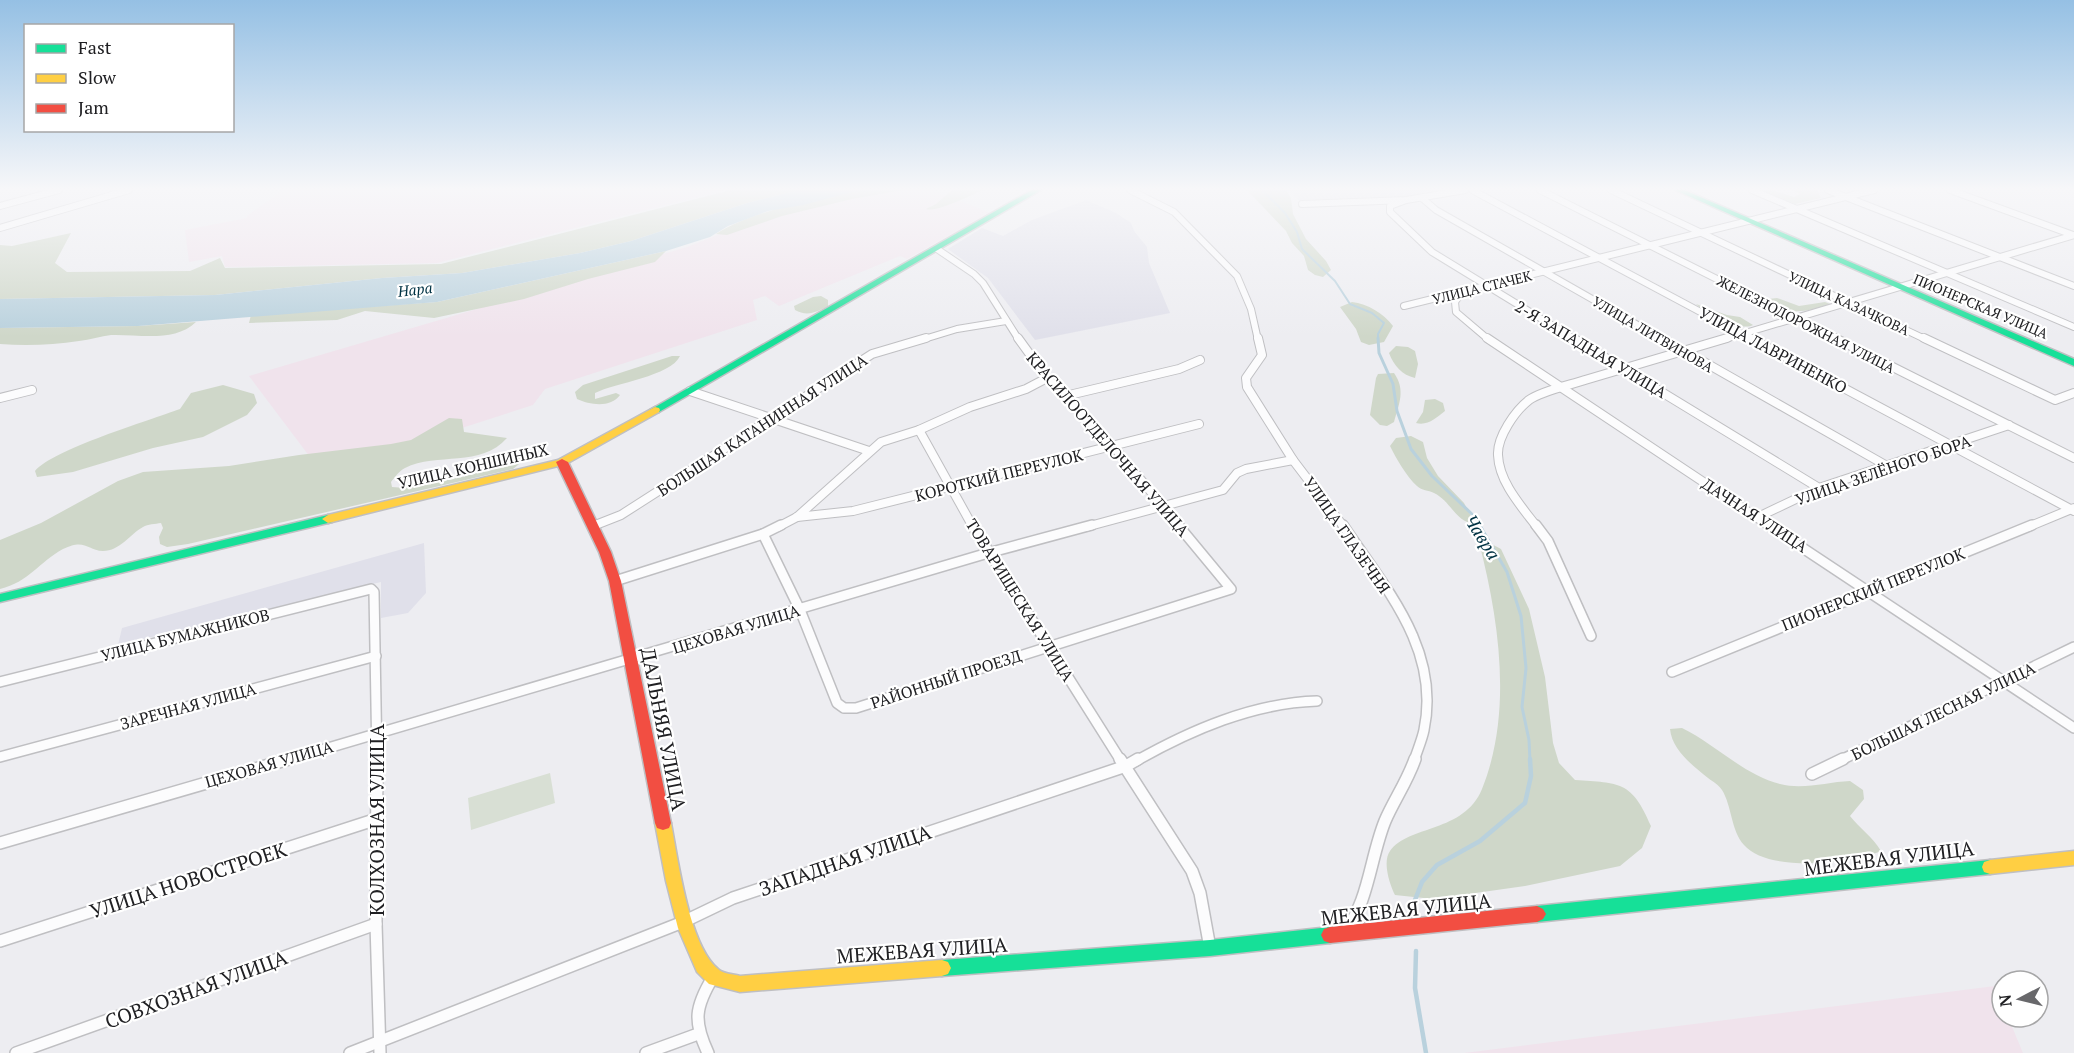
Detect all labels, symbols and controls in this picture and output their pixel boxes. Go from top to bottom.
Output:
legend [24,24,234,132]
text: Fast [78,35,112,59]
text: Slow [78,65,117,89]
text: Jam [78,95,109,119]
street label: УЛИЦА СТАЧЕК [1430,265,1535,309]
street label: УЛИЦА КАЗАЧКОВА [1785,267,1913,340]
street label: ПИОНЕРСКАЯ УЛИЦА [1911,269,2052,343]
street label: ЖЕЛЕЗНОДОРОЖНАЯ УЛИЦА [1714,271,1899,378]
water label: Нара [395,277,434,301]
street label: УЛИЦА ЛИТВИНОВА [1589,292,1717,377]
street label: 2-Я ЗАПАДНАЯ УЛИЦА [1511,295,1671,403]
street label: УЛИЦА ЛАВРИНЕНКО [1695,301,1851,399]
street label: КРАСИЛООТДЕЛОЧНАЯ УЛИЦА [1022,347,1194,541]
street label: БОЛЬШАЯ КАТАНИННАЯ УЛИЦА [653,349,871,501]
street label: УЛИЦА ЗЕЛЁНОГО БОРА [1792,430,1974,510]
street label: УЛИЦА КОНШИНЫХ [395,438,551,494]
street label: КОРОТКИЙ ПЕРЕУЛОК [913,443,1086,507]
street label: УЛИЦА ГЛАЗЕЧНЯ [1299,472,1395,598]
street label: ДАЧНАЯ УЛИЦА [1698,473,1812,557]
water label: Чавра [1460,510,1506,564]
street label: ТОВАРИЩЕСКАЯ УЛИЦА [961,514,1079,686]
street label: ПИОНЕРСКИЙ ПЕРЕУЛОК [1778,542,1969,636]
street label: ЦЕХОВАЯ УЛИЦА [669,599,803,659]
street label: УЛИЦА БУМАЖНИКОВ [98,603,272,667]
street label: РАЙОННЫЙ ПРОЕЗД [868,644,1024,714]
street label: ДАЛЬНЯЯ УЛИЦА [635,645,693,813]
street label: БОЛЬШАЯ ЛЕСНАЯ УЛИЦА [1847,657,2039,765]
street label: ЗАРЕЧНАЯ УЛИЦА [118,677,259,735]
street label: КОЛХОЗНАЯ УЛИЦА [363,724,390,916]
street label: ЦЕХОВАЯ УЛИЦА [202,735,336,793]
street label: ЗАПАДНАЯ УЛИЦА [755,818,935,902]
street label: МЕЖЕВАЯ УЛИЦА [1802,834,1976,882]
street label: УЛИЦА НОВОСТРОЕК [86,835,290,925]
street label: МЕЖЕВАЯ УЛИЦА [1319,887,1493,931]
street label: МЕЖЕВАЯ УЛИЦА [836,931,1009,969]
street label: СОВХОЗНАЯ УЛИЦА [101,943,291,1035]
north arrow [1990,969,2050,1029]
text: N [1993,993,2017,1008]

